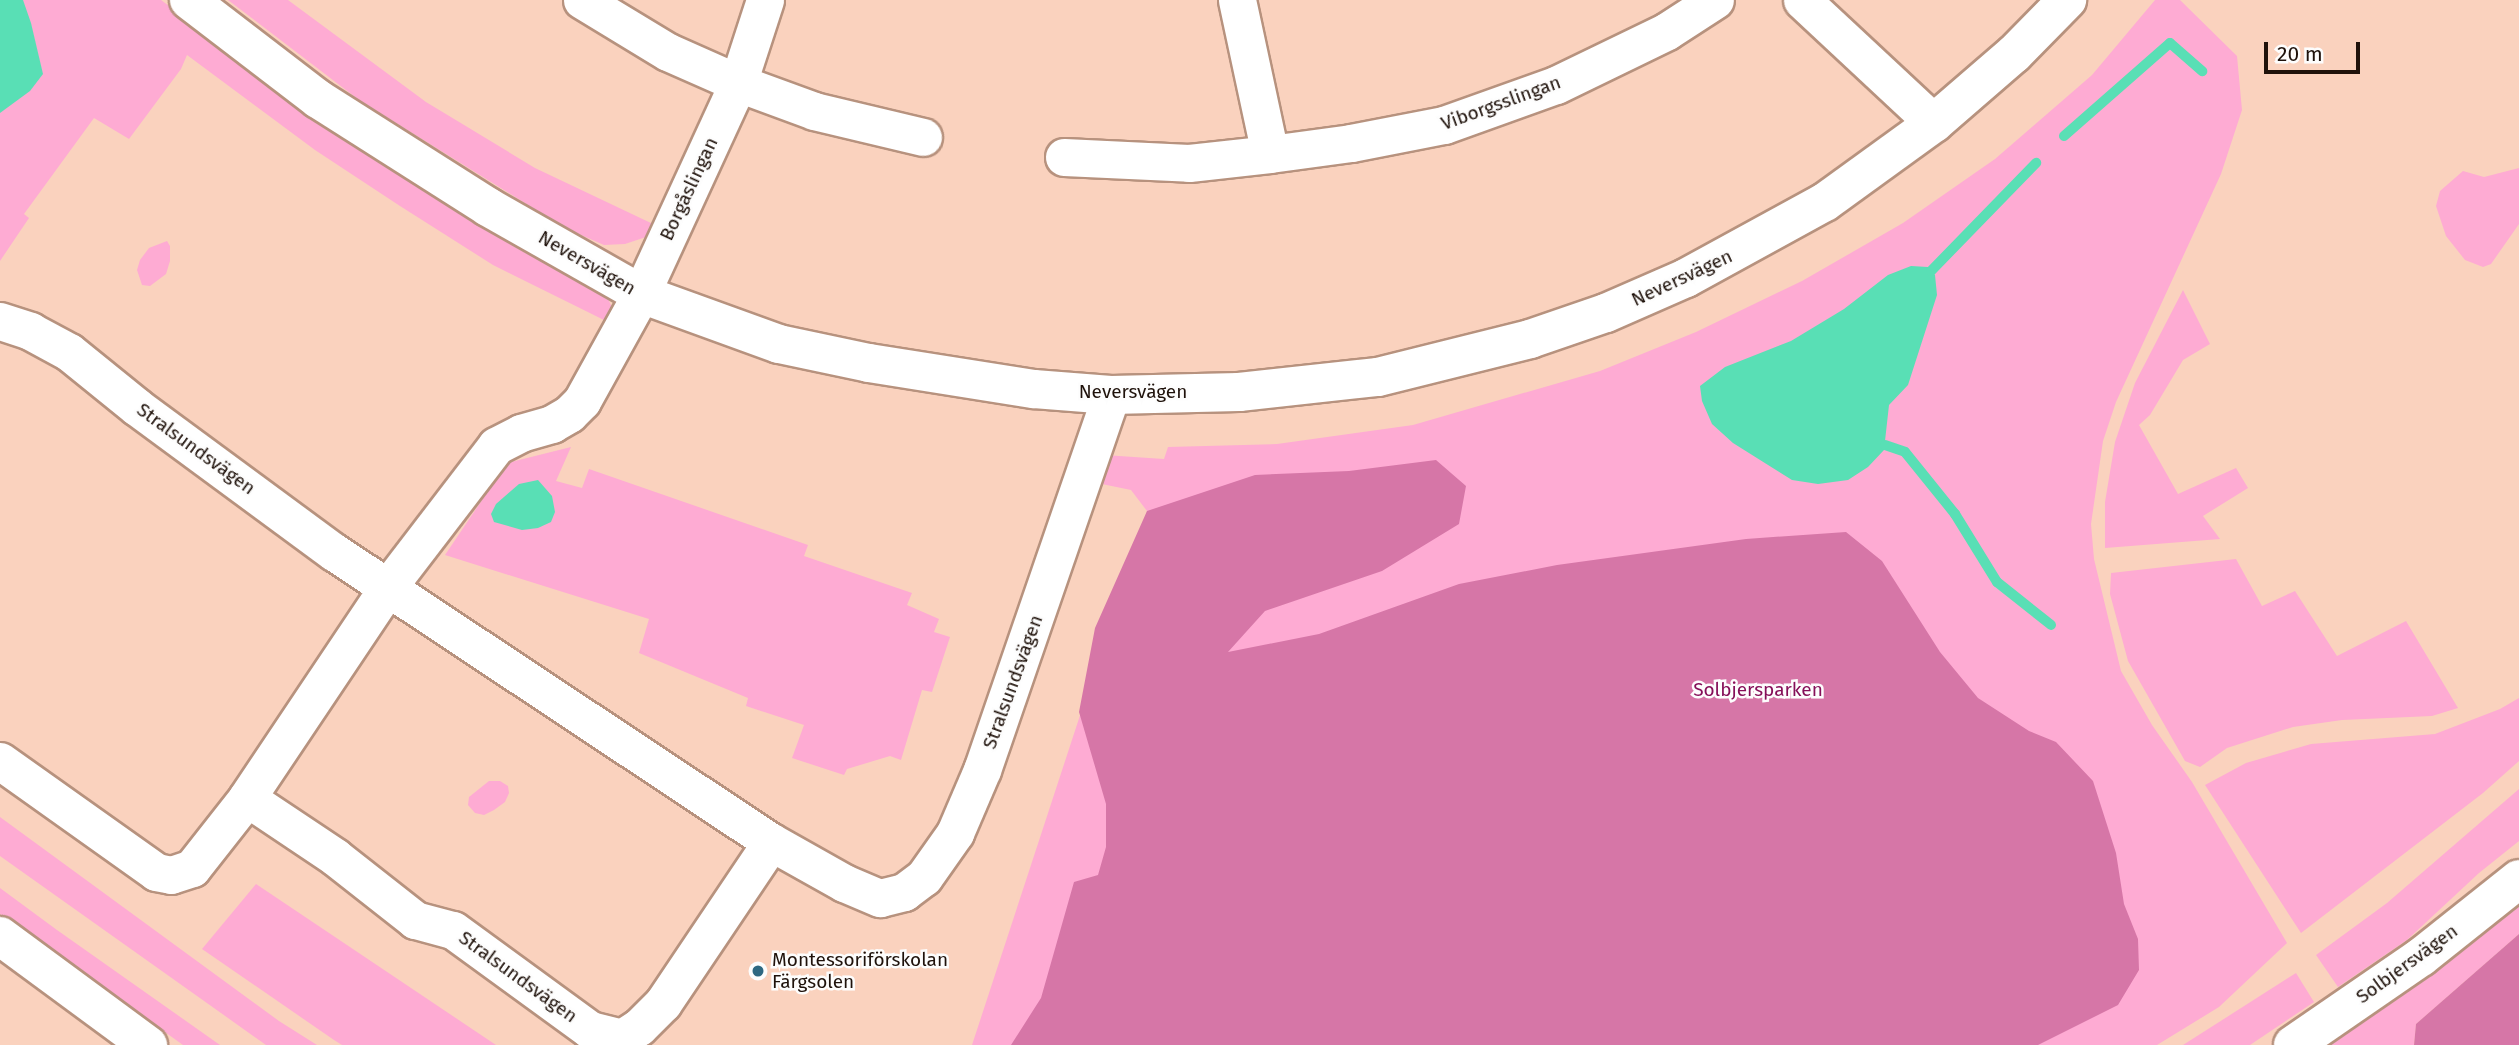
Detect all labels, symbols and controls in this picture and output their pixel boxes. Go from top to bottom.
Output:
scale bar [2267,28,2363,72]
text: 20 m [2277,41,2323,67]
street label: Viborgsslingan [1438,71,1564,135]
street label: Borgåslingan [655,134,723,244]
street label: Neversvägen [534,226,640,300]
street label: Neversvägen [1628,245,1736,311]
street label: Neversvägen [1079,381,1187,403]
street label: Stralsundsvägen [132,398,260,500]
street label: Stralsundsvägen [978,612,1048,752]
park label: Solbjersparken [1693,679,1823,701]
street label: Solbjersvägen [2352,920,2462,1008]
street label: Stralsundsvägen [454,926,582,1028]
place label: Montessoriförskolan Färgsolen [772,949,948,993]
marker: Montessoriförskolan Färgsolen [750,963,766,979]

